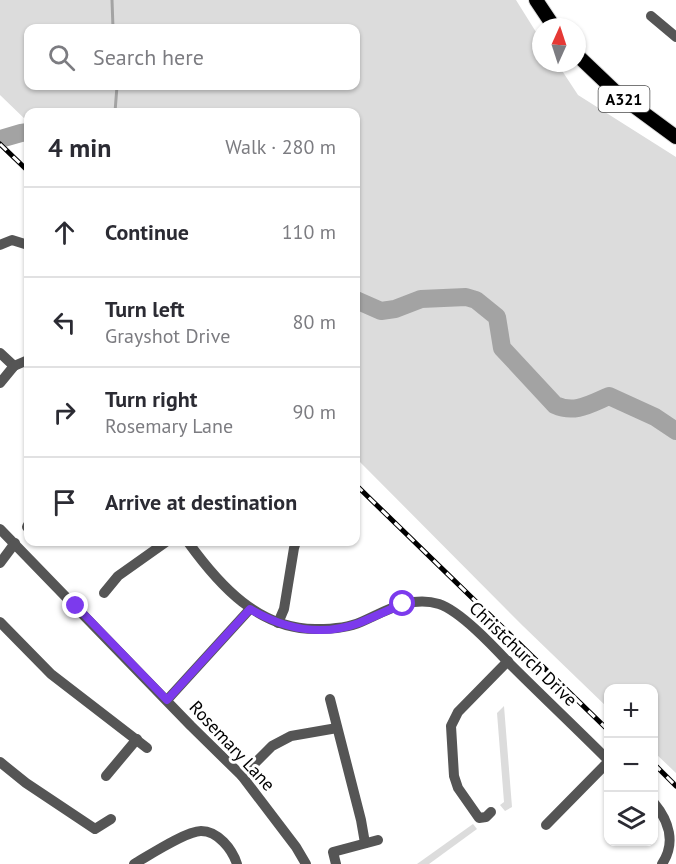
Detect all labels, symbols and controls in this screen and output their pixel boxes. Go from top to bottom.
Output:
north arrow [532,18,586,72]
search box [24,24,360,90]
icon: search [45,41,78,74]
text: Search here [93,43,204,71]
road number: A321 [598,86,650,112]
text: 4 min [48,131,111,164]
text: Walk · 280 m [225,134,336,160]
icon: ahead [48,216,81,249]
text: Continue [105,218,189,246]
text: 110 m [282,219,336,245]
text: Turn left [105,295,185,323]
icon: left [48,306,81,339]
text: 80 m [293,309,336,335]
text: Grayshot Drive [105,323,230,349]
text: Turn right [105,385,197,413]
icon: right [48,396,81,429]
text: 90 m [293,399,336,425]
text: Rosemary Lane [105,413,233,439]
icon: arrive [48,486,81,519]
text: Arrive at destination [105,488,297,516]
route start [389,590,415,616]
route end [62,592,88,618]
street label: Christchurch Drive [464,596,582,711]
map controls [604,684,658,846]
button: + [604,684,658,738]
street label: Rosemary Lane [185,696,280,796]
button: − [604,738,658,792]
button: layers [604,792,658,846]

